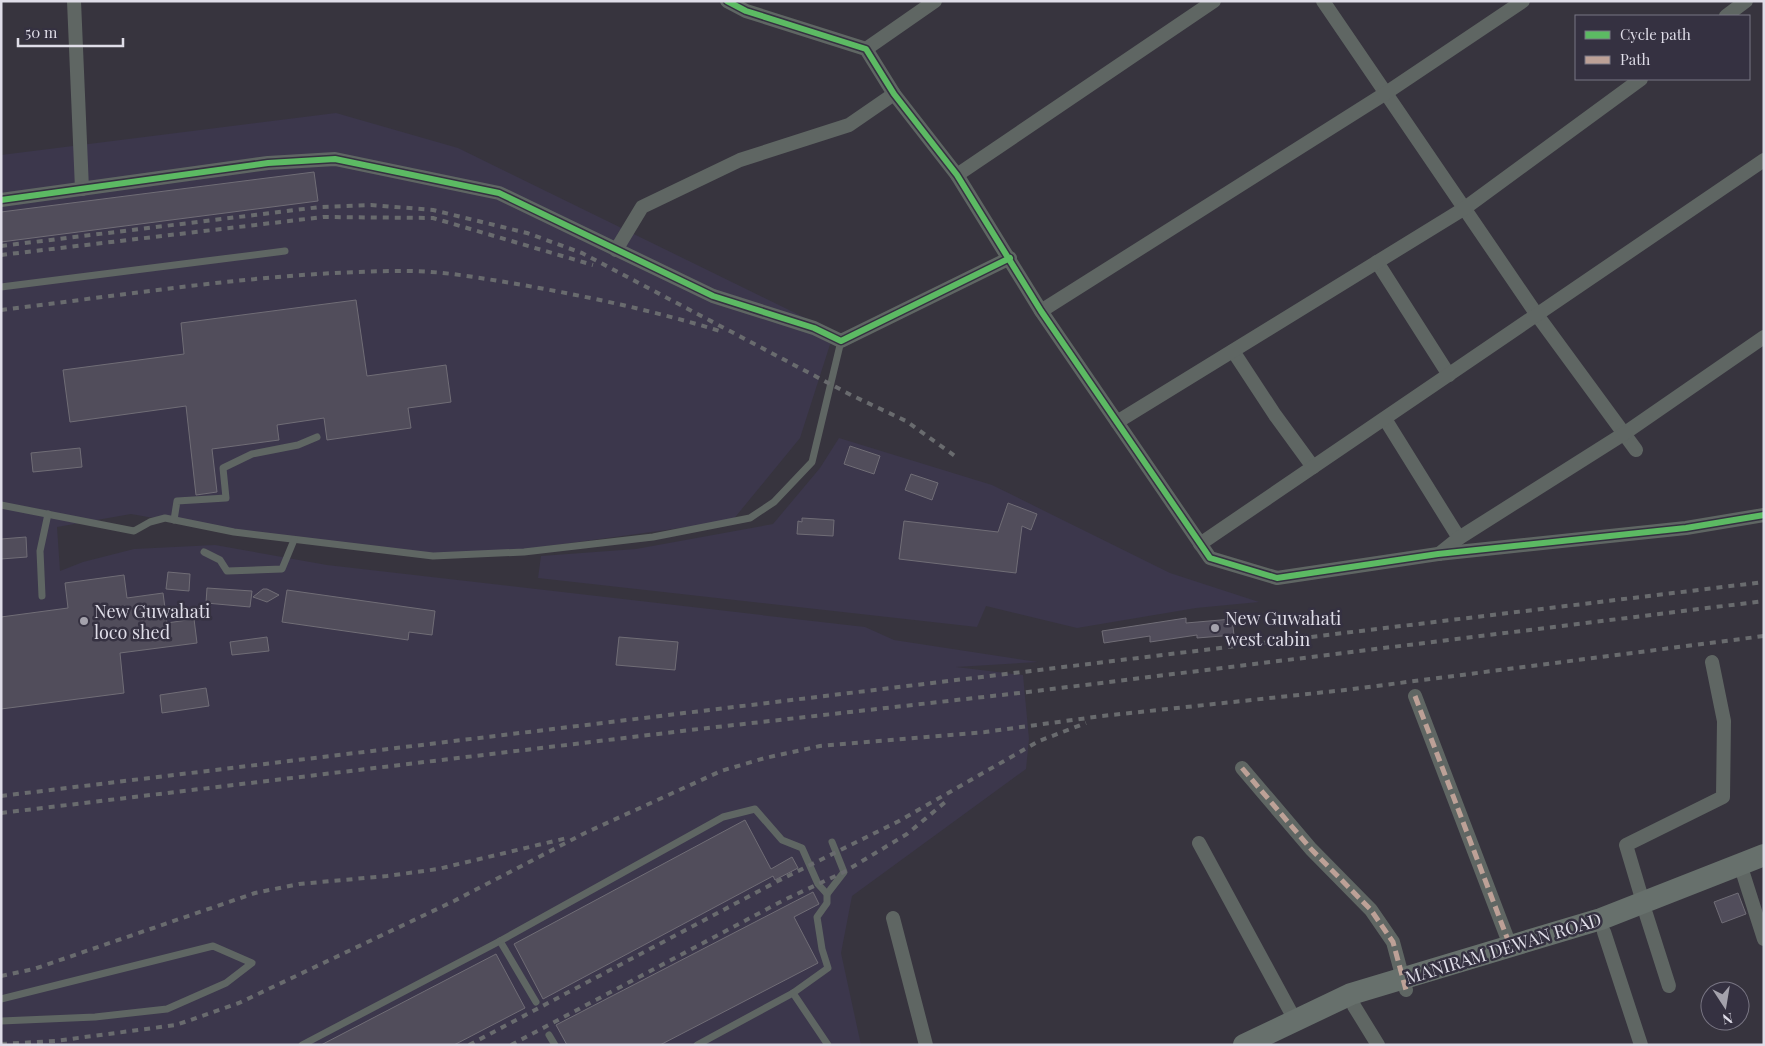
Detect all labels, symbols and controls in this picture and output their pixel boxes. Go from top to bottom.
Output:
scale bar [18,15,122,47]
legend [1575,15,1750,80]
text: 50 m [25,22,58,42]
text: Cycle path [1620,24,1691,44]
text: Path [1620,49,1650,69]
place label: New Guwahati loco shed [94,599,210,644]
place label: New Guwahati west cabin [1225,606,1341,651]
marker: New Guwahati loco shed [78,615,90,627]
marker: New Guwahati west cabin [1209,622,1221,634]
street label: MANIRAM DEWAN ROAD [1402,907,1604,989]
north arrow [1700,981,1750,1031]
text: N [1721,1009,1735,1030]

